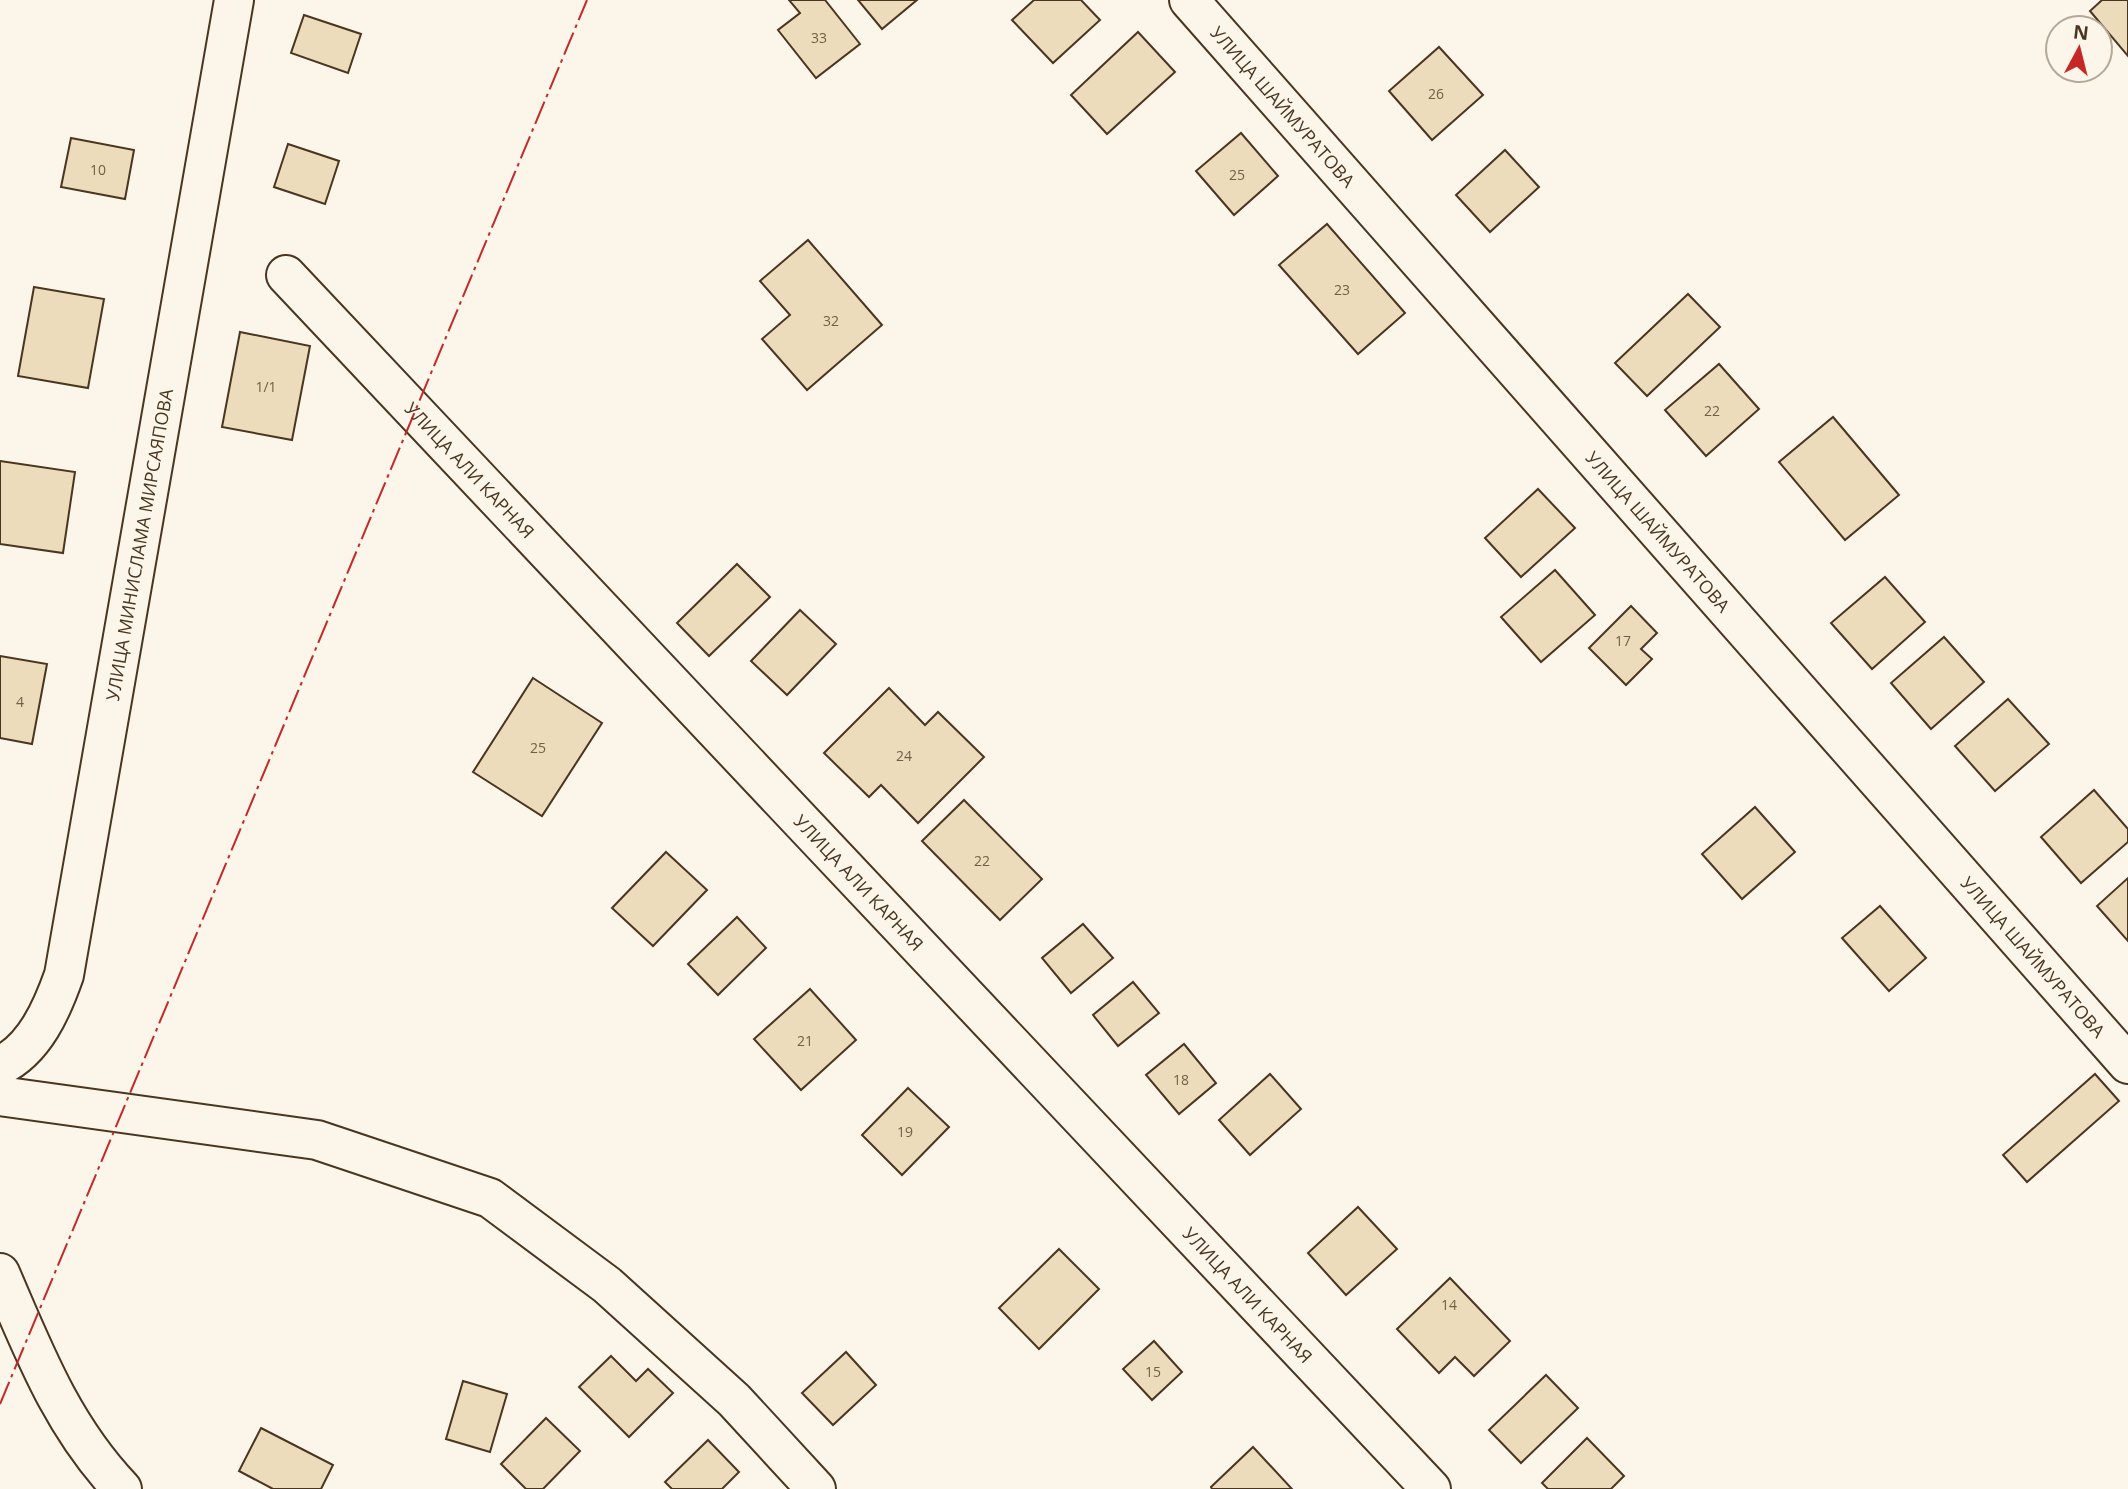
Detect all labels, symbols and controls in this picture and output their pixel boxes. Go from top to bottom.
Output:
north arrow [2044,14,2114,84]
text: N [2072,18,2090,46]
street label: УЛИЦА ШАЙМУРАТОВА [1205,21,1361,192]
house number: 33 [811,28,827,47]
house number: 26 [1428,84,1444,103]
house number: 10 [90,160,106,179]
house number: 25 [1229,165,1245,184]
house number: 23 [1334,280,1350,299]
house number: 32 [823,311,839,330]
house number: 1/1 [255,377,277,396]
street label: УЛИЦА МИНИСЛАМА МИРСАЯПОВА [100,386,178,703]
street label: УЛИЦА АЛИ КАРНАЯ [400,397,540,543]
house number: 22 [1704,401,1720,420]
street label: УЛИЦА ШАЙМУРАТОВА [1581,446,1736,618]
house number: 17 [1615,631,1631,650]
house number: 4 [16,692,24,711]
house number: 25 [530,738,546,757]
house number: 24 [896,746,912,765]
street label: УЛИЦА АЛИ КАРНАЯ [789,809,929,956]
house number: 22 [974,851,990,870]
street label: УЛИЦА ШАЙМУРАТОВА [1956,871,2111,1043]
house number: 21 [797,1031,813,1050]
house number: 18 [1173,1070,1189,1089]
house number: 19 [897,1122,913,1141]
street label: УЛИЦА АЛИ КАРНАЯ [1178,1222,1318,1368]
house number: 14 [1441,1295,1457,1314]
house number: 15 [1145,1362,1161,1381]

